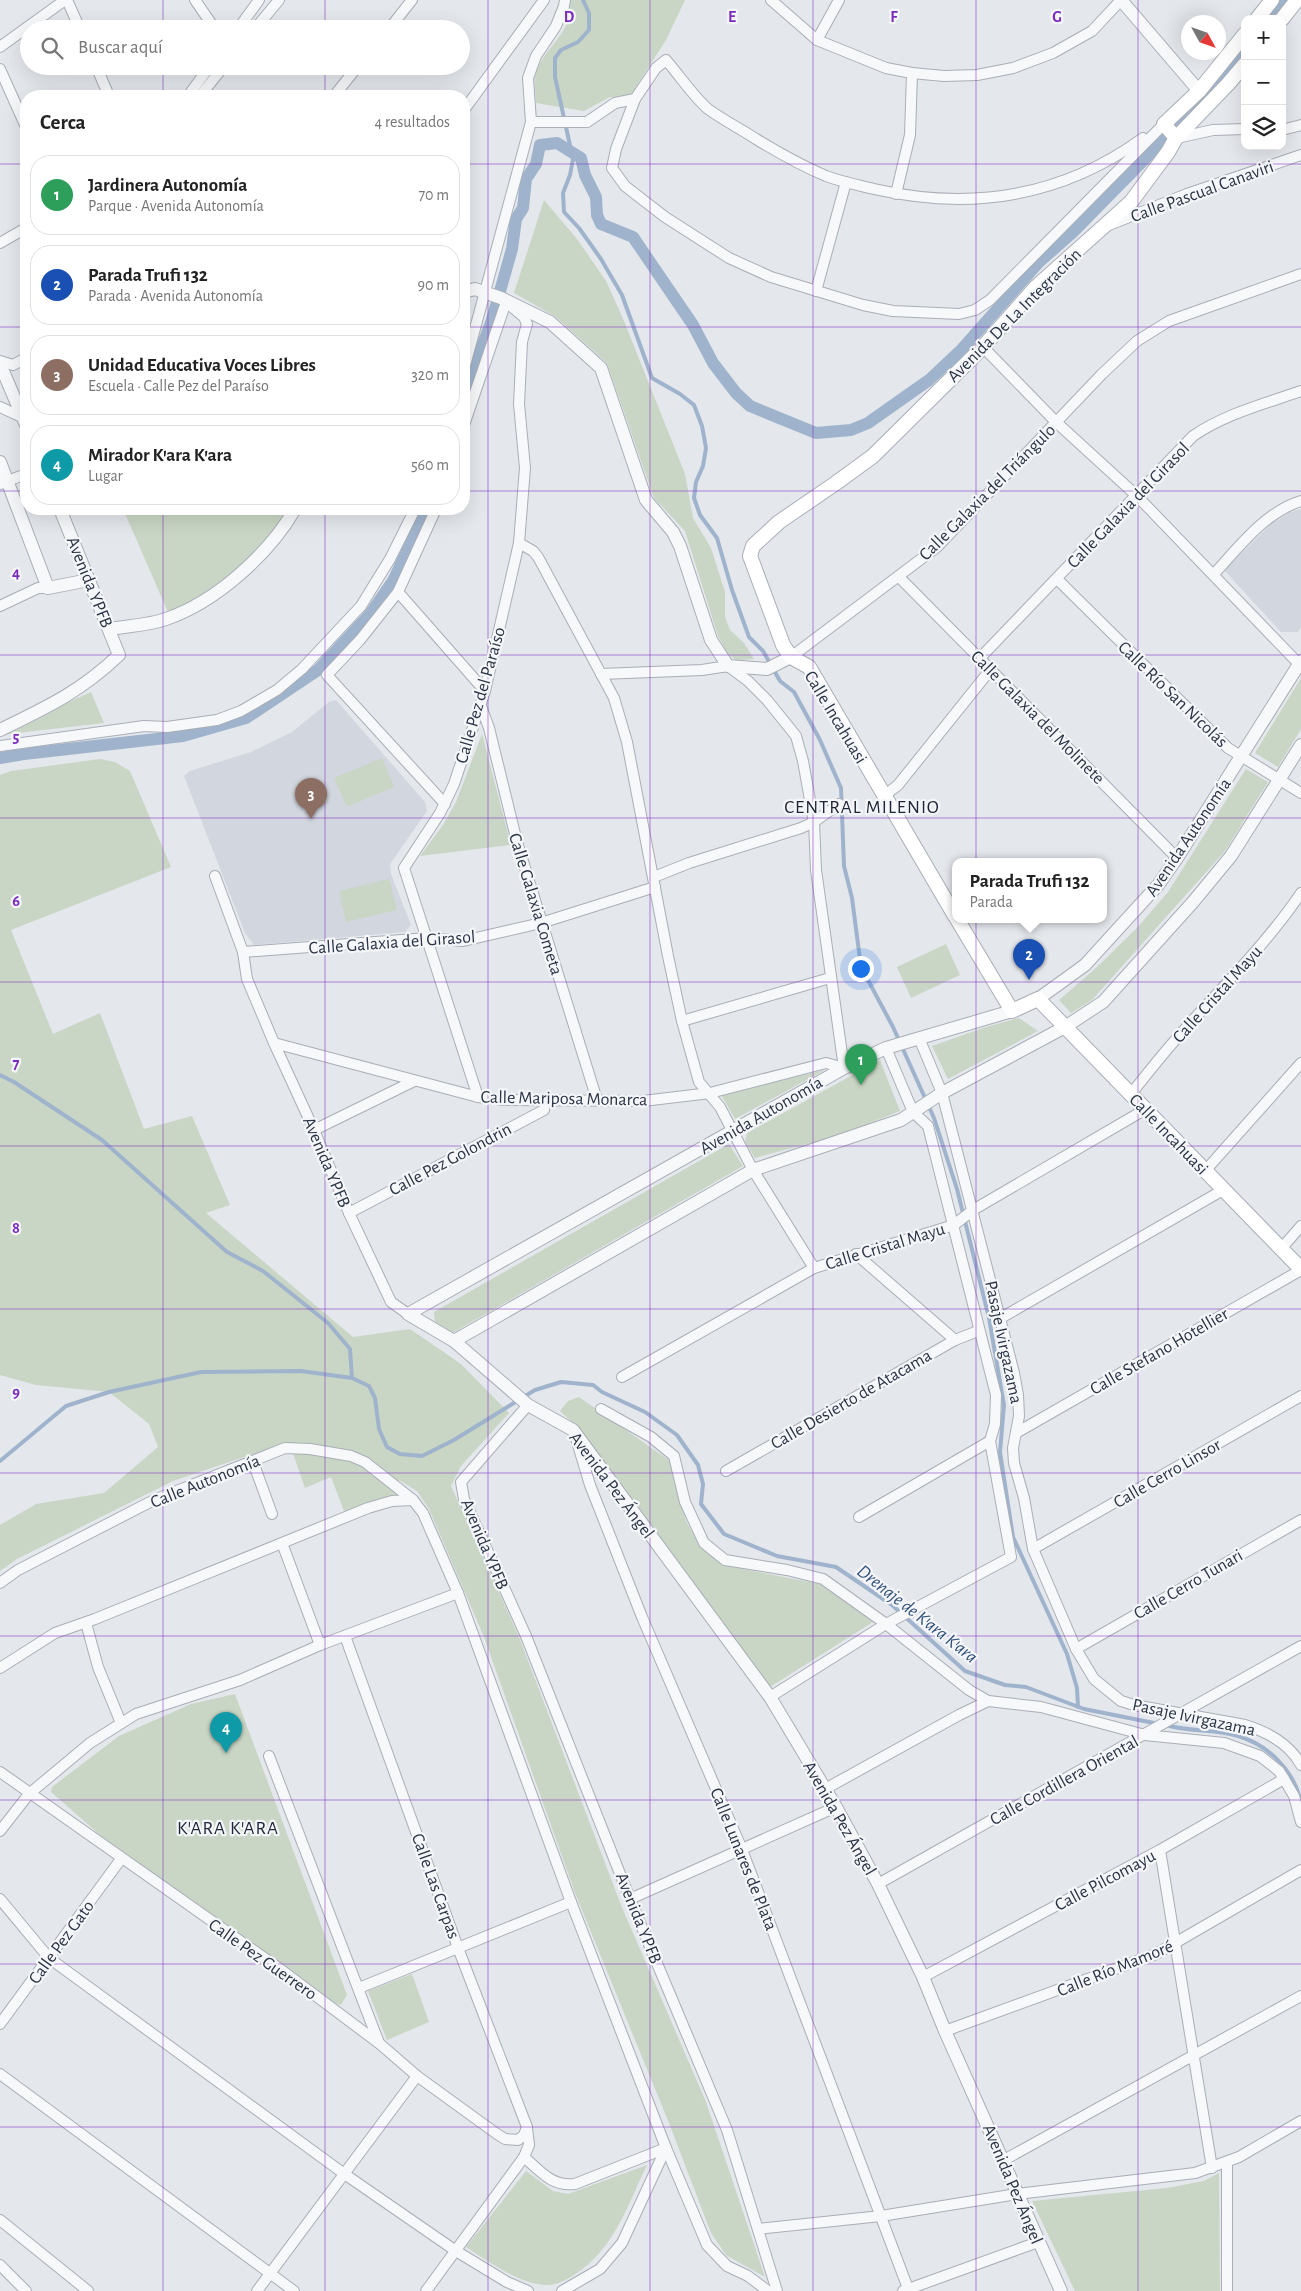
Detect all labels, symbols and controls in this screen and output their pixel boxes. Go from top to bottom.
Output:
text: D [564,9,575,25]
text: E [728,9,736,25]
text: F [890,9,898,25]
text: G [1052,9,1062,25]
north arrow [1181,15,1226,60]
map controls [1241,15,1286,150]
button: + [1241,15,1286,60]
search box [20,20,470,75]
icon: search [38,34,66,62]
text: Buscar aquí [78,38,163,57]
button: − [1241,60,1286,105]
button: layers [1241,105,1286,150]
text: Cerca [40,112,86,133]
text: 4 resultados [375,114,450,130]
street label: Calle Pascual Canaviri [1129,158,1276,226]
text: Jardinera Autonomía [88,176,247,195]
text: 1 [54,187,60,203]
text: 70 m [418,187,449,203]
text: Parque · Avenida Autonomía [88,198,264,214]
street label: Avenida De La Integración [944,245,1085,386]
text: Parada Trufi 132 [88,266,208,285]
text: 2 [53,277,61,293]
text: 90 m [418,277,449,293]
text: Parada · Avenida Autonomía [88,288,263,304]
text: Unidad Educativa Voces Libres [88,356,316,375]
text: 3 [54,367,60,383]
text: 320 m [411,367,449,383]
text: Escuela · Calle Pez del Paraíso [88,378,269,394]
street label: Calle Galaxia del Triángulo [916,421,1059,564]
street label: Calle Galaxia del Girasol [1064,439,1193,572]
text: Mirador K'ara K'ara [88,446,232,465]
text: 4 [53,457,61,473]
text: 560 m [411,457,449,473]
text: Lugar [88,468,123,484]
street label: Avenida YPFB [63,534,115,630]
text: 4 [12,565,20,581]
street label: Calle Pez del Paraíso [453,625,509,766]
street label: Calle Río San Nicolás [1114,638,1230,751]
street label: Calle Galaxia del Molinete [967,647,1108,788]
street label: Calle Incahuasi [800,668,870,767]
text: 5 [13,729,20,745]
street label: Avenida Autonomía [1143,775,1235,900]
pin: 3 [295,778,327,819]
district label: CENTRAL MILENIO [784,798,940,817]
street label: Calle Galaxia Cometa [505,831,565,977]
popup [952,858,1107,923]
text: Parada Trufi 132 [970,872,1089,891]
text: 6 [12,893,20,909]
text: Parada [970,894,1013,910]
street label: Calle Galaxia del Girasol [308,928,476,958]
pin: 2 [1013,939,1045,980]
street label: Calle Cristal Mayu [1170,943,1266,1047]
your location [848,956,874,982]
pin: 1 [845,1044,877,1085]
text: 7 [13,1056,20,1072]
street label: Avenida Autonomía [697,1073,826,1158]
street label: Calle Mariposa Monarca [480,1089,648,1109]
street label: Calle Incahuasi [1125,1091,1211,1179]
street label: Avenida YPFB [299,1115,353,1210]
street label: Calle Pez Golondrin [386,1120,515,1200]
text: 8 [12,1220,20,1236]
street label: Calle Cristal Mayu [823,1220,947,1274]
street label: Pasaje Ivirgazama [981,1279,1025,1405]
street label: Calle Stefano Hotellier [1087,1305,1232,1399]
street label: Calle Desierto de Atacama [768,1346,935,1453]
text: 9 [12,1384,20,1400]
street label: Avenida Pez Ángel [565,1427,659,1542]
street label: Calle Cerro Linsor [1111,1436,1224,1512]
street label: Calle Autonomía [148,1452,263,1512]
street label: Avenida YPFB [457,1497,511,1592]
street label: Calle Cerro Tunari [1131,1546,1246,1623]
water label: Drenaje de K'ara K'ara [853,1561,981,1667]
street label: Pasaje Ivirgazama [1131,1696,1257,1740]
pin: 4 [210,1712,242,1753]
street label: Calle Cordillera Oriental [987,1733,1142,1829]
street label: Avenida Pez Ángel [799,1757,882,1879]
street label: Calle Lunares de Plata [706,1785,780,1933]
district label: K'ARA K'ARA [177,1819,279,1838]
street label: Calle Las Carpas [408,1831,462,1941]
street label: Calle Pilcomayu [1052,1847,1159,1915]
street label: Avenida YPFB [612,1870,664,1966]
street label: Calle Pez Gato [26,1897,98,1988]
street label: Calle Pez Guerrero [205,1916,320,2004]
street label: Calle Río Mamoré [1055,1937,1176,2000]
street label: Avenida Pez Ángel [979,2121,1048,2247]

